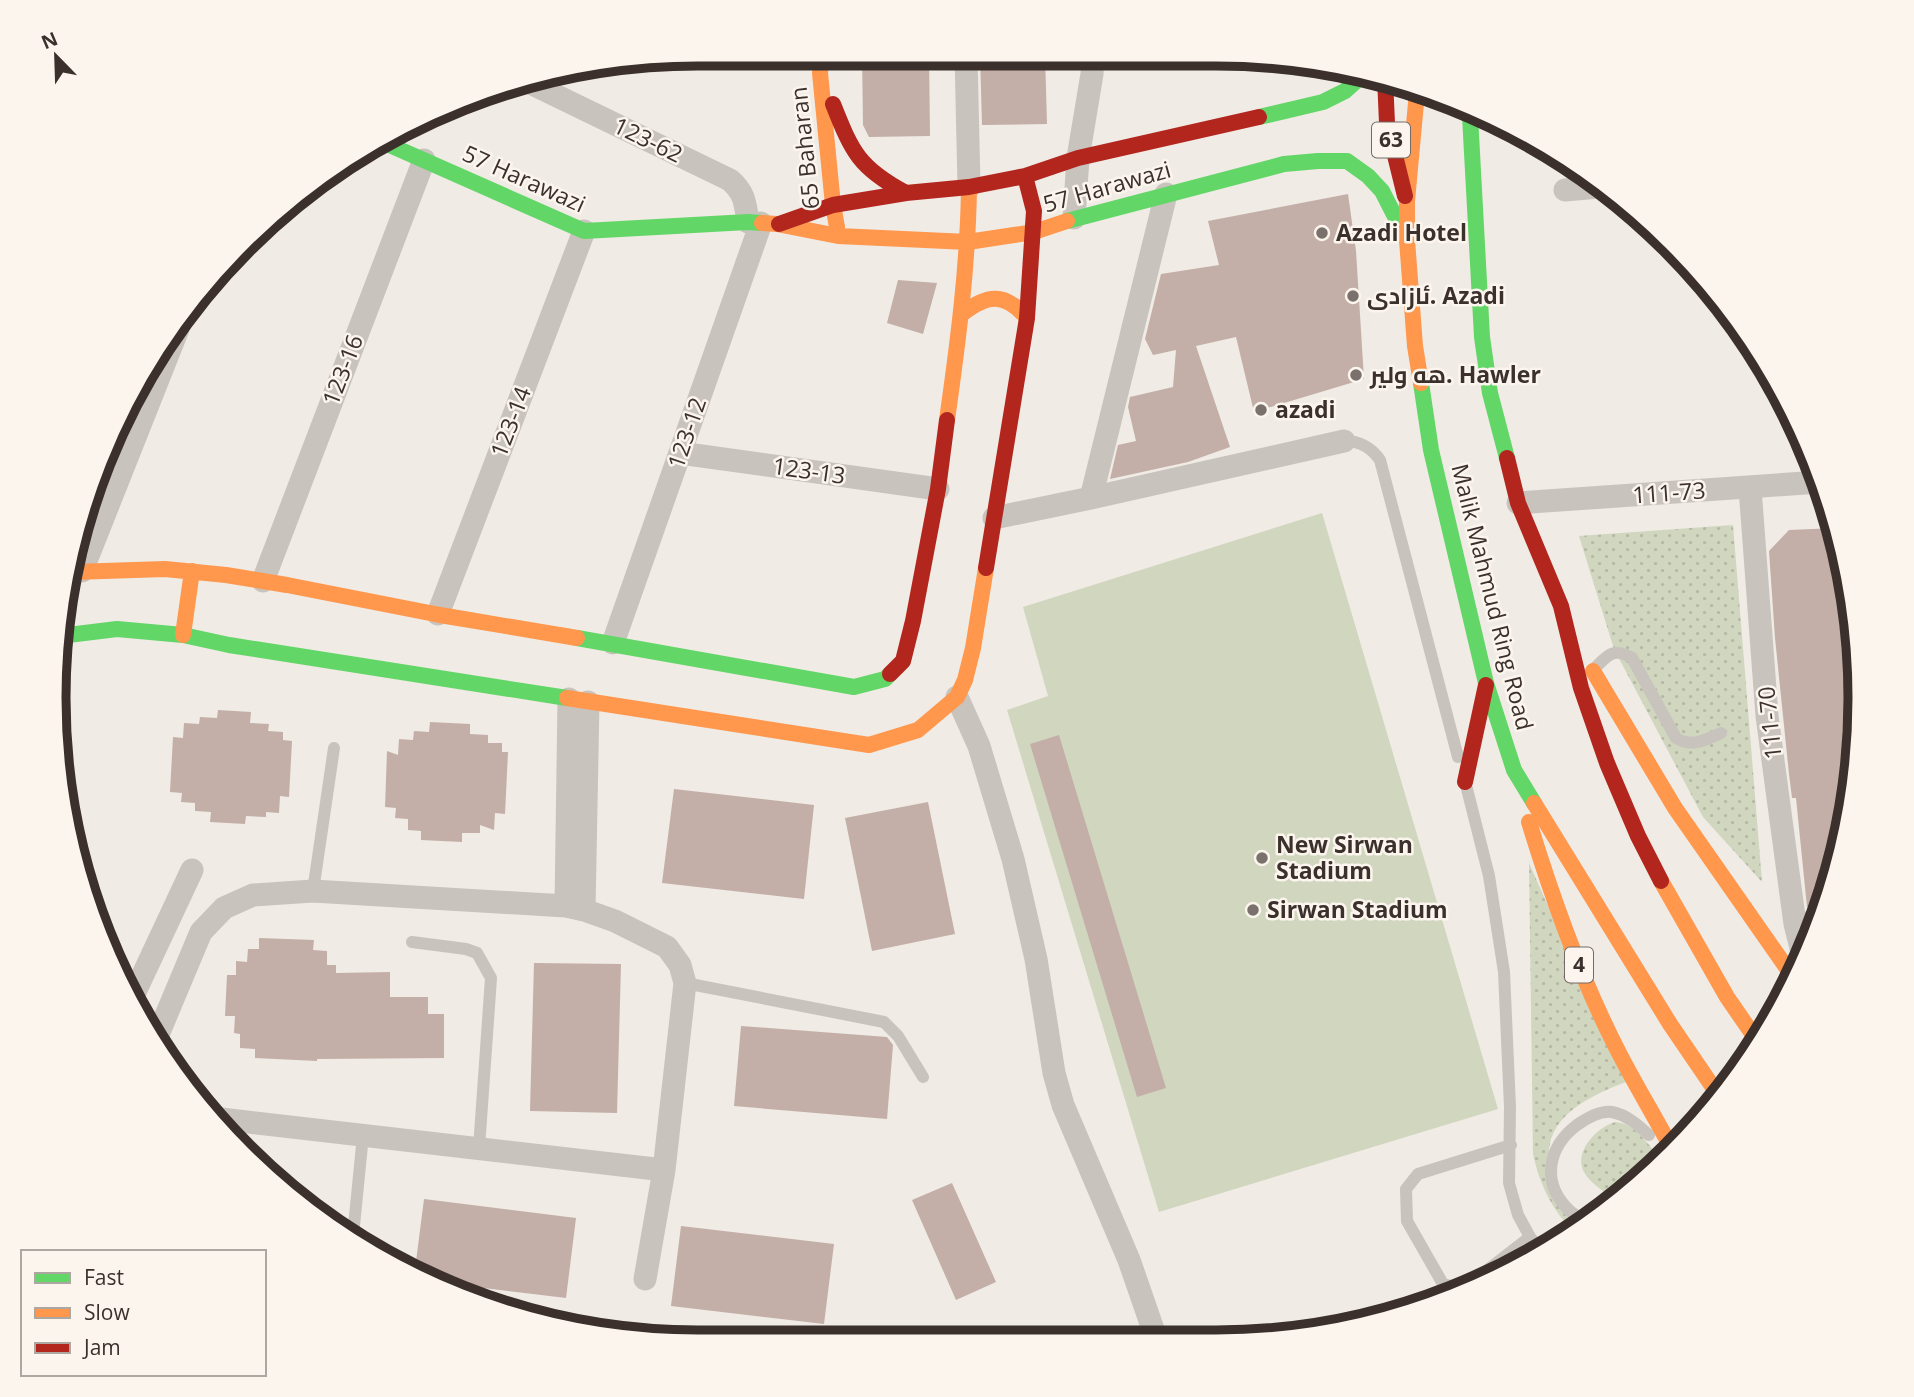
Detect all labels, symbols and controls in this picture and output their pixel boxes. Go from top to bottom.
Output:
north arrow [21,21,91,91]
text: N [37,25,62,55]
street label: 65 Baharan [782,85,826,211]
street label: 123-62 [609,109,688,170]
road number: 63 [1372,122,1410,158]
street label: 57 Harawazi [458,137,591,219]
street label: 57 Harawazi [1039,153,1174,220]
place label: Azadi Hotel [1336,216,1467,248]
marker: Azadi Hotel [1314,225,1330,241]
place label: ئازادى. Azadi [1367,279,1505,311]
marker: ئازادى. Azadi [1345,288,1361,304]
street label: 123-16 [314,330,370,410]
place label: هه ولير. Hawler [1369,358,1541,390]
marker: هه ولير. Hawler [1348,367,1364,383]
street label: 123-14 [482,382,538,462]
street label: 123-12 [659,393,713,472]
place label: azadi [1275,393,1336,425]
marker: azadi [1253,402,1269,418]
street label: 123-13 [771,449,848,491]
street label: Malik Mahmud Ring Road [1444,460,1542,733]
street label: 111-73 [1631,473,1707,511]
street label: 111-70 [1749,685,1789,761]
place label: New Sirwan Stadium [1276,828,1413,886]
marker: New Sirwan Stadium [1254,850,1270,866]
place label: Sirwan Stadium [1267,893,1448,925]
marker: Sirwan Stadium [1245,902,1261,918]
road number: 4 [1565,948,1593,982]
legend [21,1250,266,1376]
text: Fast [84,1263,124,1291]
text: Slow [84,1298,130,1326]
text: Jam [82,1333,121,1361]

